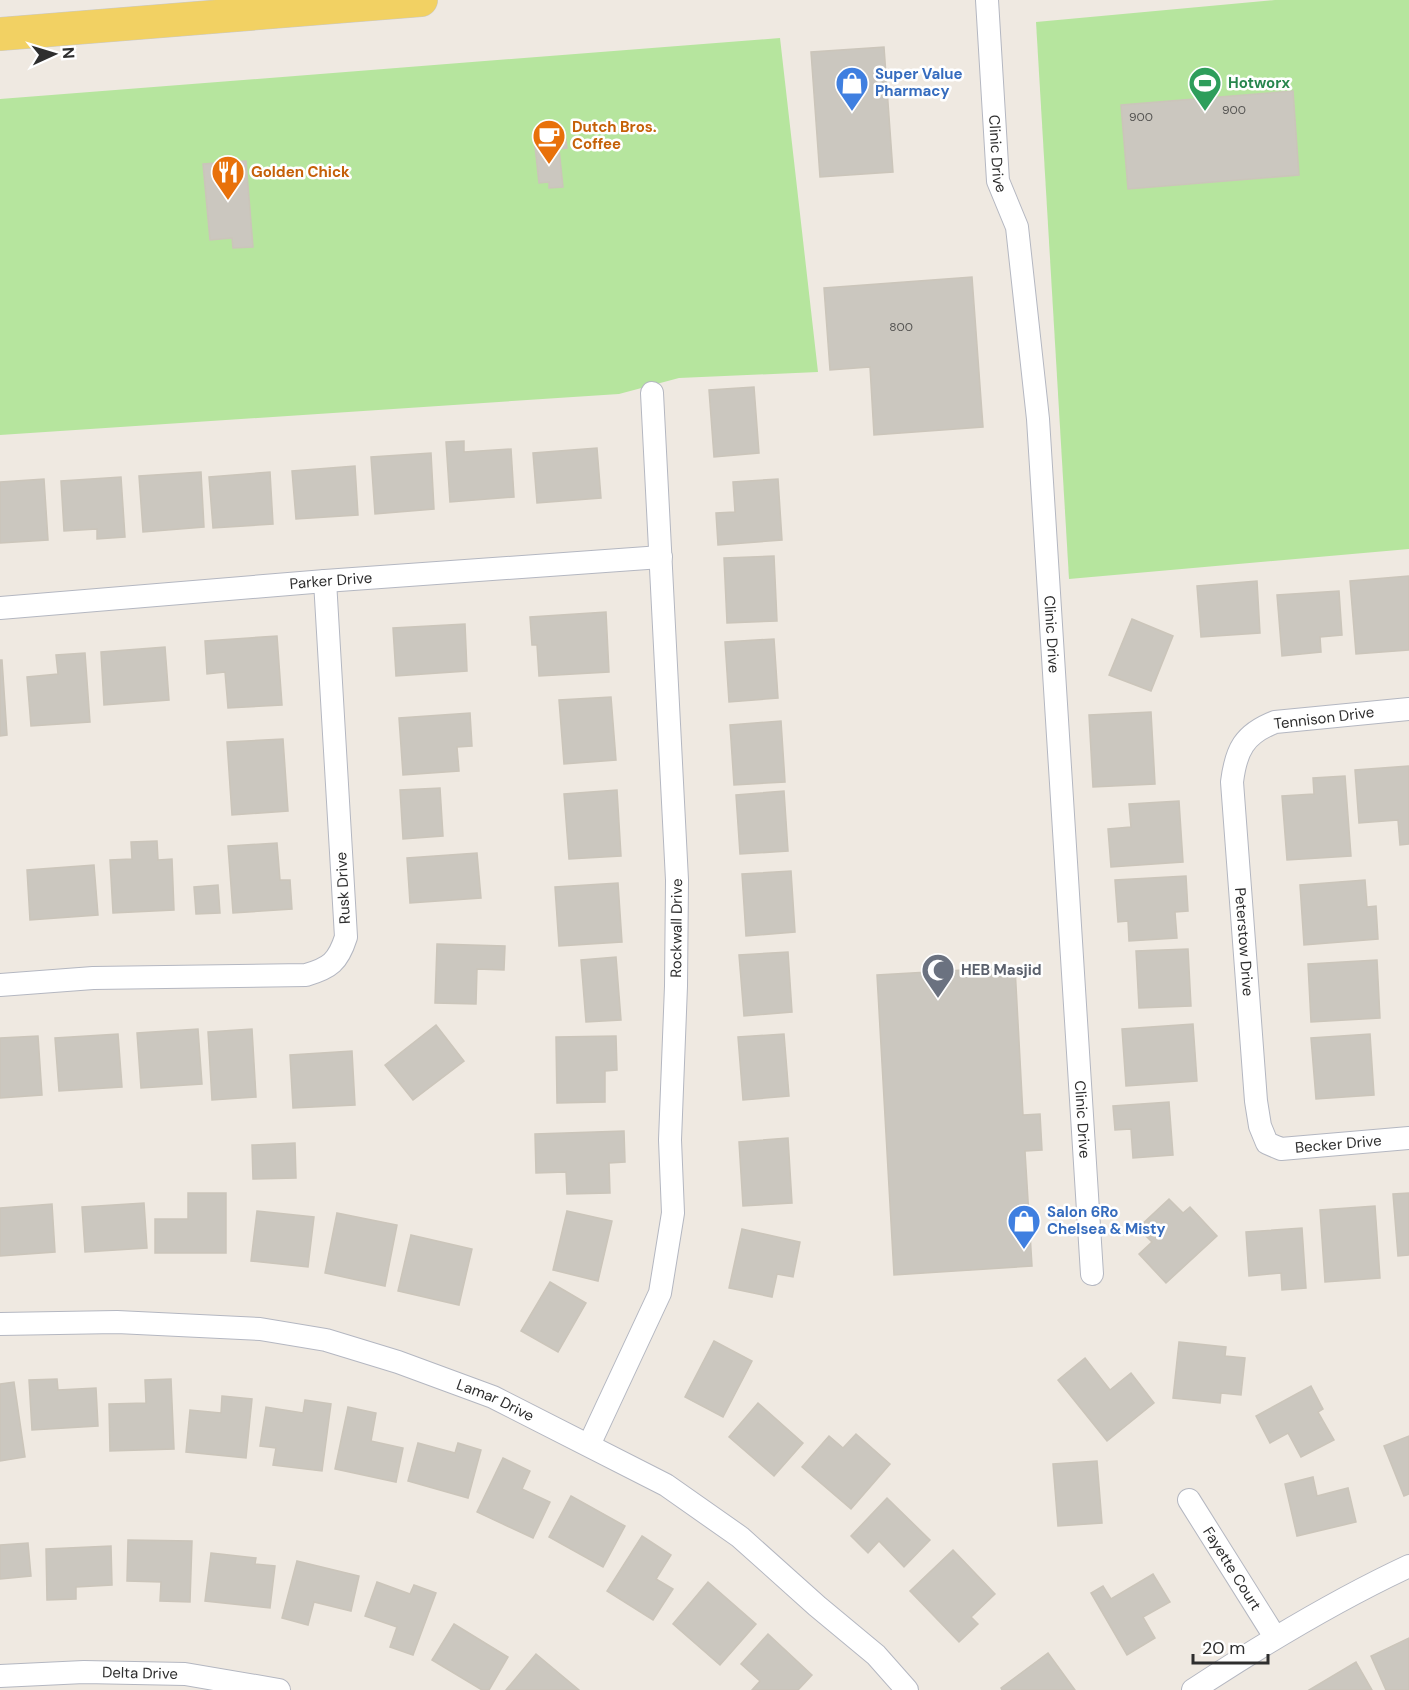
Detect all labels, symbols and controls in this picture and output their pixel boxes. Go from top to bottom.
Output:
north arrow [24,24,84,84]
text: N [58,46,79,60]
place label: Super Value Pharmacy [875,64,963,101]
shop icon: Super Value Pharmacy [834,65,870,112]
sports icon: Hotworx [1187,65,1223,112]
place label: Hotworx [1228,73,1290,93]
house number: 900 [1222,102,1246,118]
house number: 900 [1129,109,1153,125]
street label: Clinic Drive [984,114,1012,196]
place label: Dutch Bros. Coffee [572,117,657,154]
cafe icon: Dutch Bros. Coffee [531,118,567,165]
restaurant icon: Golden Chick [210,154,246,201]
place label: Golden Chick [251,162,350,182]
house number: 800 [889,319,913,335]
street label: Parker Drive [289,568,373,594]
street label: Clinic Drive [1039,595,1064,674]
street label: Tennison Drive [1273,702,1375,734]
street label: Rusk Drive [331,851,355,925]
street label: Rockwall Drive [666,878,687,978]
street label: Peterstow Drive [1230,887,1258,997]
mosque icon: HEB Masjid [920,952,956,999]
place label: HEB Masjid [961,960,1042,980]
street label: Clinic Drive [1070,1080,1095,1159]
street label: Becker Drive [1294,1130,1383,1158]
place label: Salon 6Ro Chelsea & Misty [1047,1202,1166,1239]
shop icon: Salon 6Ro Chelsea & Misty [1006,1203,1042,1250]
street label: Lamar Drive [454,1374,537,1426]
street label: Fayette Court [1198,1523,1266,1614]
scale bar [1193,1627,1268,1665]
text: 20 m [1202,1636,1245,1660]
street label: Delta Drive [102,1662,178,1684]

